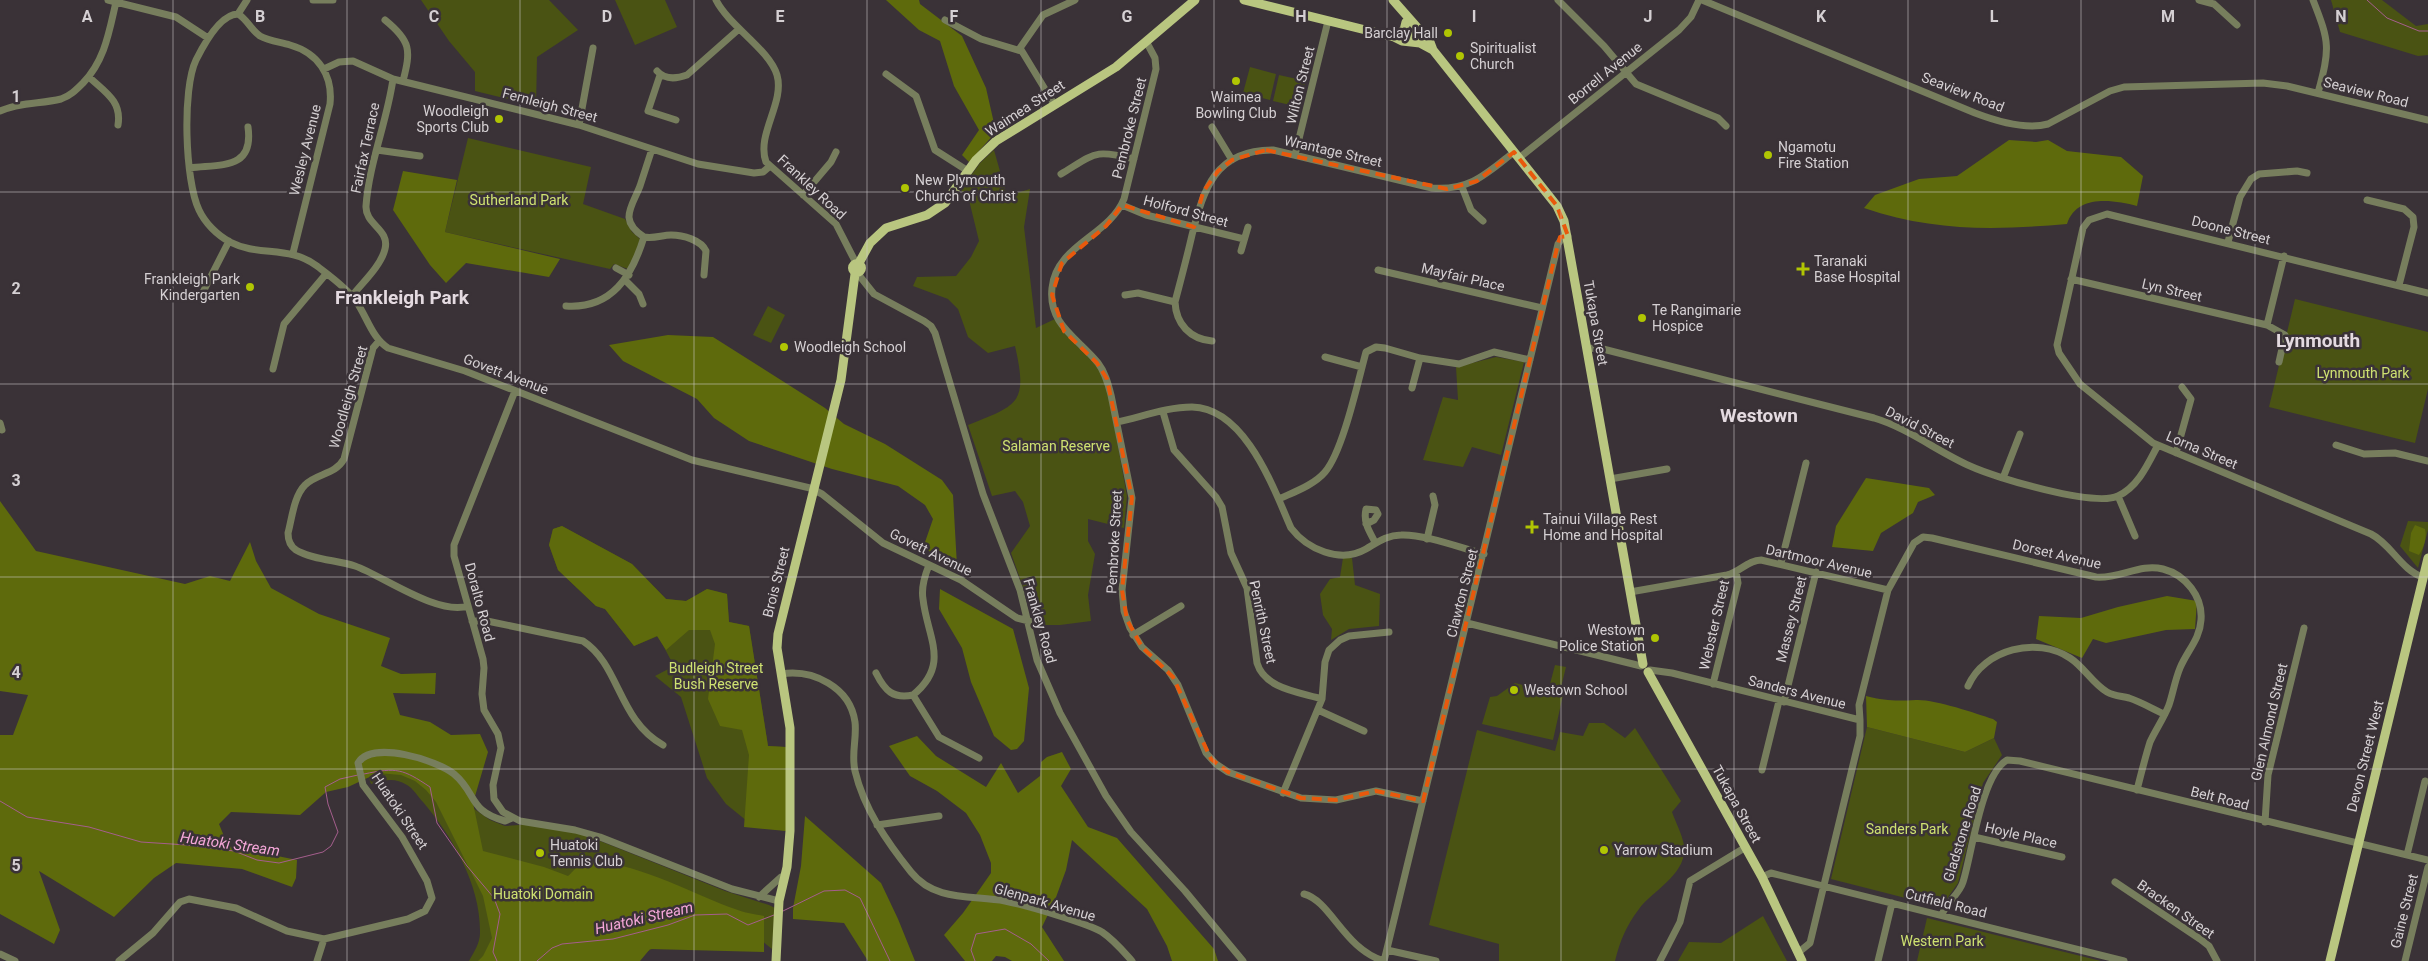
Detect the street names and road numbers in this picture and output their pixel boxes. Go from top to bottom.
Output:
street label: Borrell Avenue [1565,39,1645,107]
street label: Wilton Street [1283,44,1318,126]
street label: Seaview Road [1920,69,2006,115]
street label: Seaview Road [2322,74,2410,110]
street label: Pembroke Street [1109,75,1149,180]
street label: Waimea Street [983,76,1068,139]
street label: Fernleigh Street [501,85,600,125]
street label: Fairfax Terrace [348,101,382,195]
street label: Wesley Avenue [286,103,324,197]
street label: Wrantage Street [1282,132,1384,170]
street label: Frankley Road [775,151,849,223]
street label: Holford Street [1142,192,1231,230]
street label: Doone Street [2190,212,2273,248]
street label: Mayfair Place [1420,260,1506,294]
street label: Lyn Street [2140,275,2204,305]
street label: Tukapa Street [1581,279,1611,367]
street label: Woodleigh Street [326,343,370,450]
street label: Govett Avenue [461,350,551,398]
street label: David Street [1883,403,1957,451]
street label: Lorna Street [2164,428,2240,472]
street label: Pembroke Street [1103,489,1125,594]
street label: Govett Avenue [887,525,975,579]
street label: Dorset Avenue [2011,536,2103,572]
street label: Dartmoor Avenue [1764,541,1874,581]
street label: Brois Street [759,545,793,619]
street label: Clawton Street [1443,546,1481,639]
street label: Doralto Road [462,561,498,643]
street label: Massey Street [1773,574,1810,664]
street label: Frankley Road [1020,577,1060,665]
street label: Webster Street [1696,578,1732,672]
street label: Penrith Street [1246,579,1280,666]
street label: Glen Almond Street [2248,661,2290,782]
street label: Sanders Avenue [1746,672,1848,712]
street label: Devon Street West [2343,698,2387,813]
street label: Tukapa Street [1709,762,1765,846]
street label: Huatoki Street [369,770,432,853]
street label: Belt Road [2189,783,2251,813]
street label: Gladstone Road [1940,784,1984,884]
street label: Hoyle Place [1983,819,2059,851]
street label: Gaine Street [2387,872,2421,950]
street label: Bracken Street [2134,876,2218,942]
street label: Glenpark Avenue [992,880,1098,924]
street label: Cutfield Road [1904,885,1988,921]

